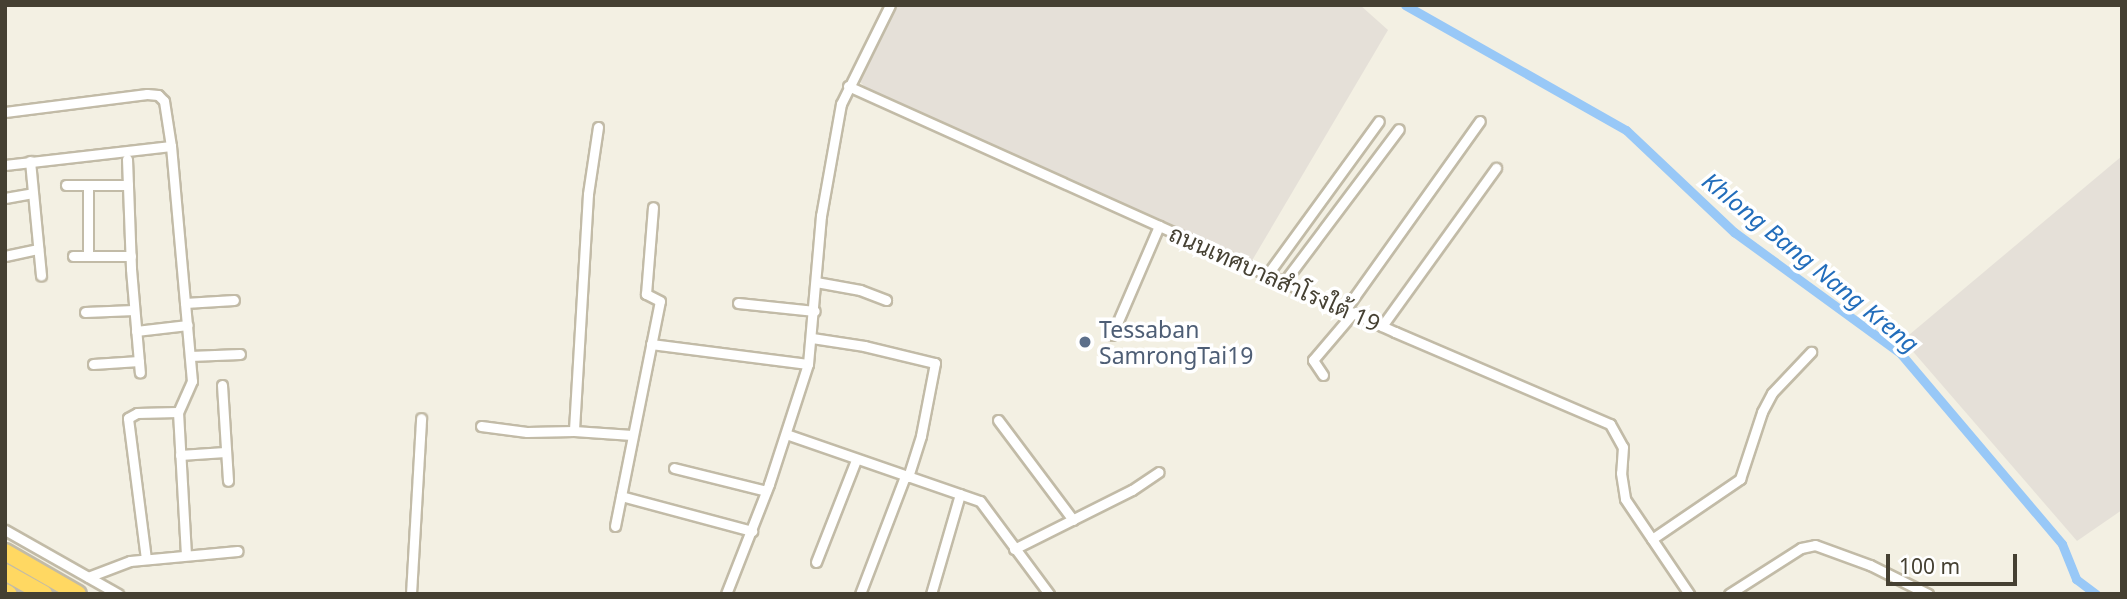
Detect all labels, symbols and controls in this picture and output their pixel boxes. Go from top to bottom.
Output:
water label: Khlong Bang Nang Kreng [1697,166,1925,358]
street label: ถนนเทศบาลสำโรงใต้ 19 [1165,219,1385,337]
place label: Tessaban SamrongTai19 [1099,315,1253,369]
marker: Tessaban SamrongTai19 [1077,334,1093,350]
scale bar [1889,540,2020,584]
text: 100 m [1899,552,1960,580]

